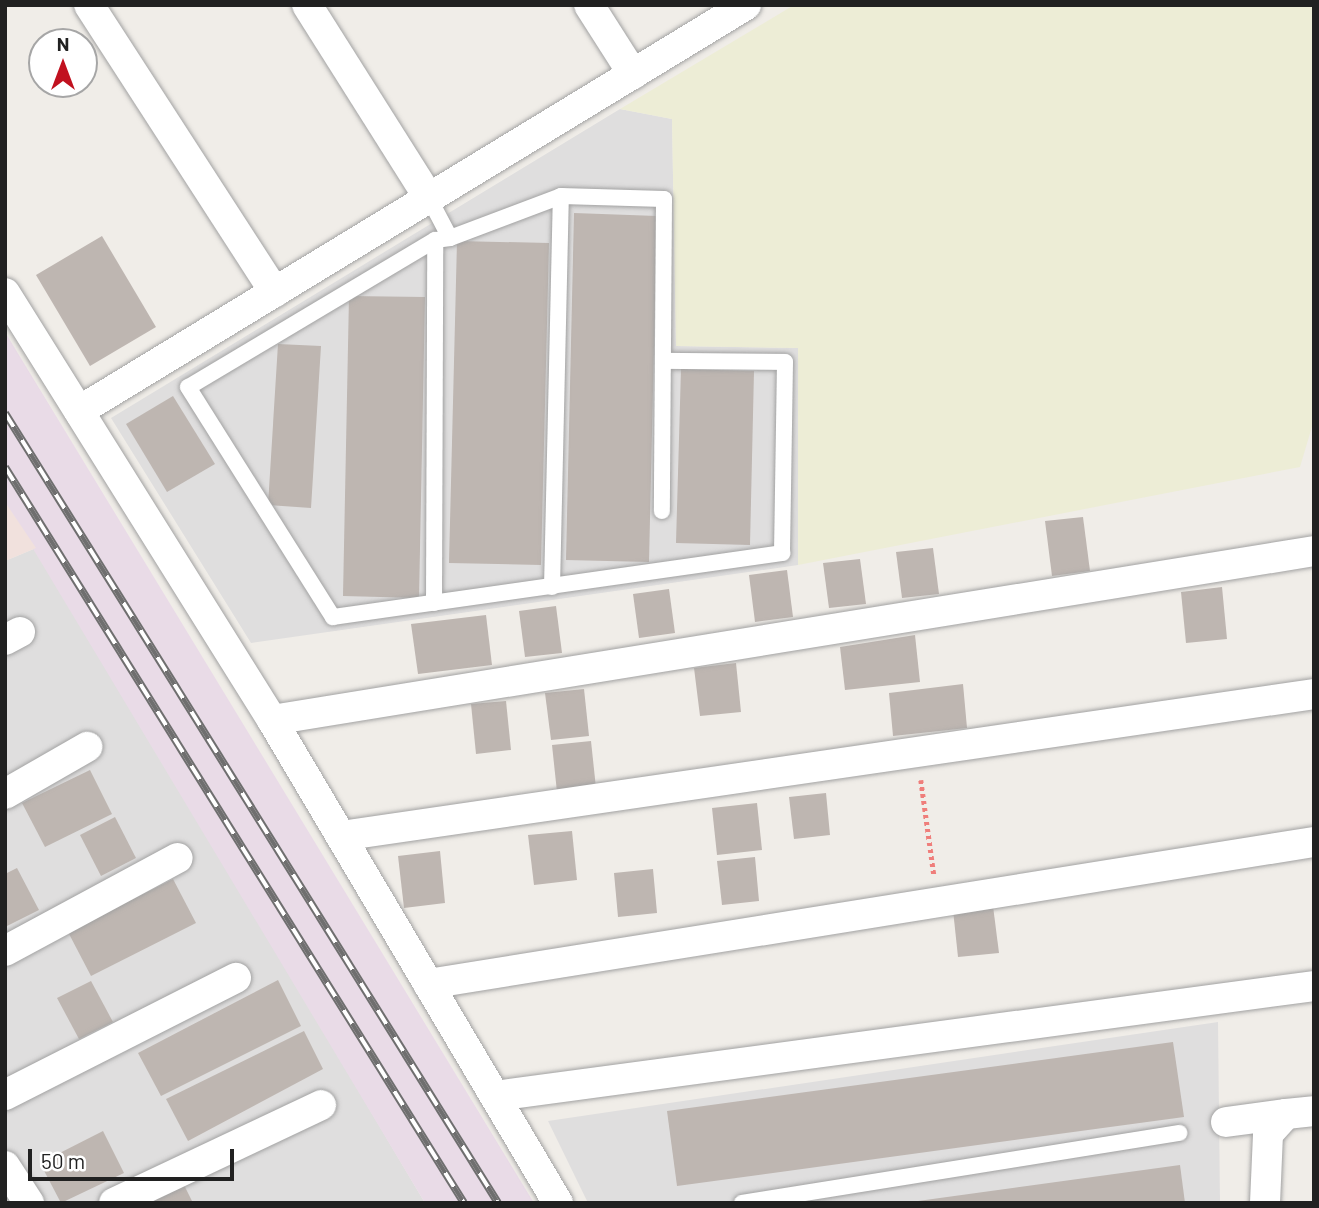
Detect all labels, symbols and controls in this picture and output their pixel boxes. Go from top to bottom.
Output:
north arrow [28,28,98,98]
text: N [57,32,69,55]
scale bar [32,1134,238,1178]
text: 50 m [41,1148,85,1173]

